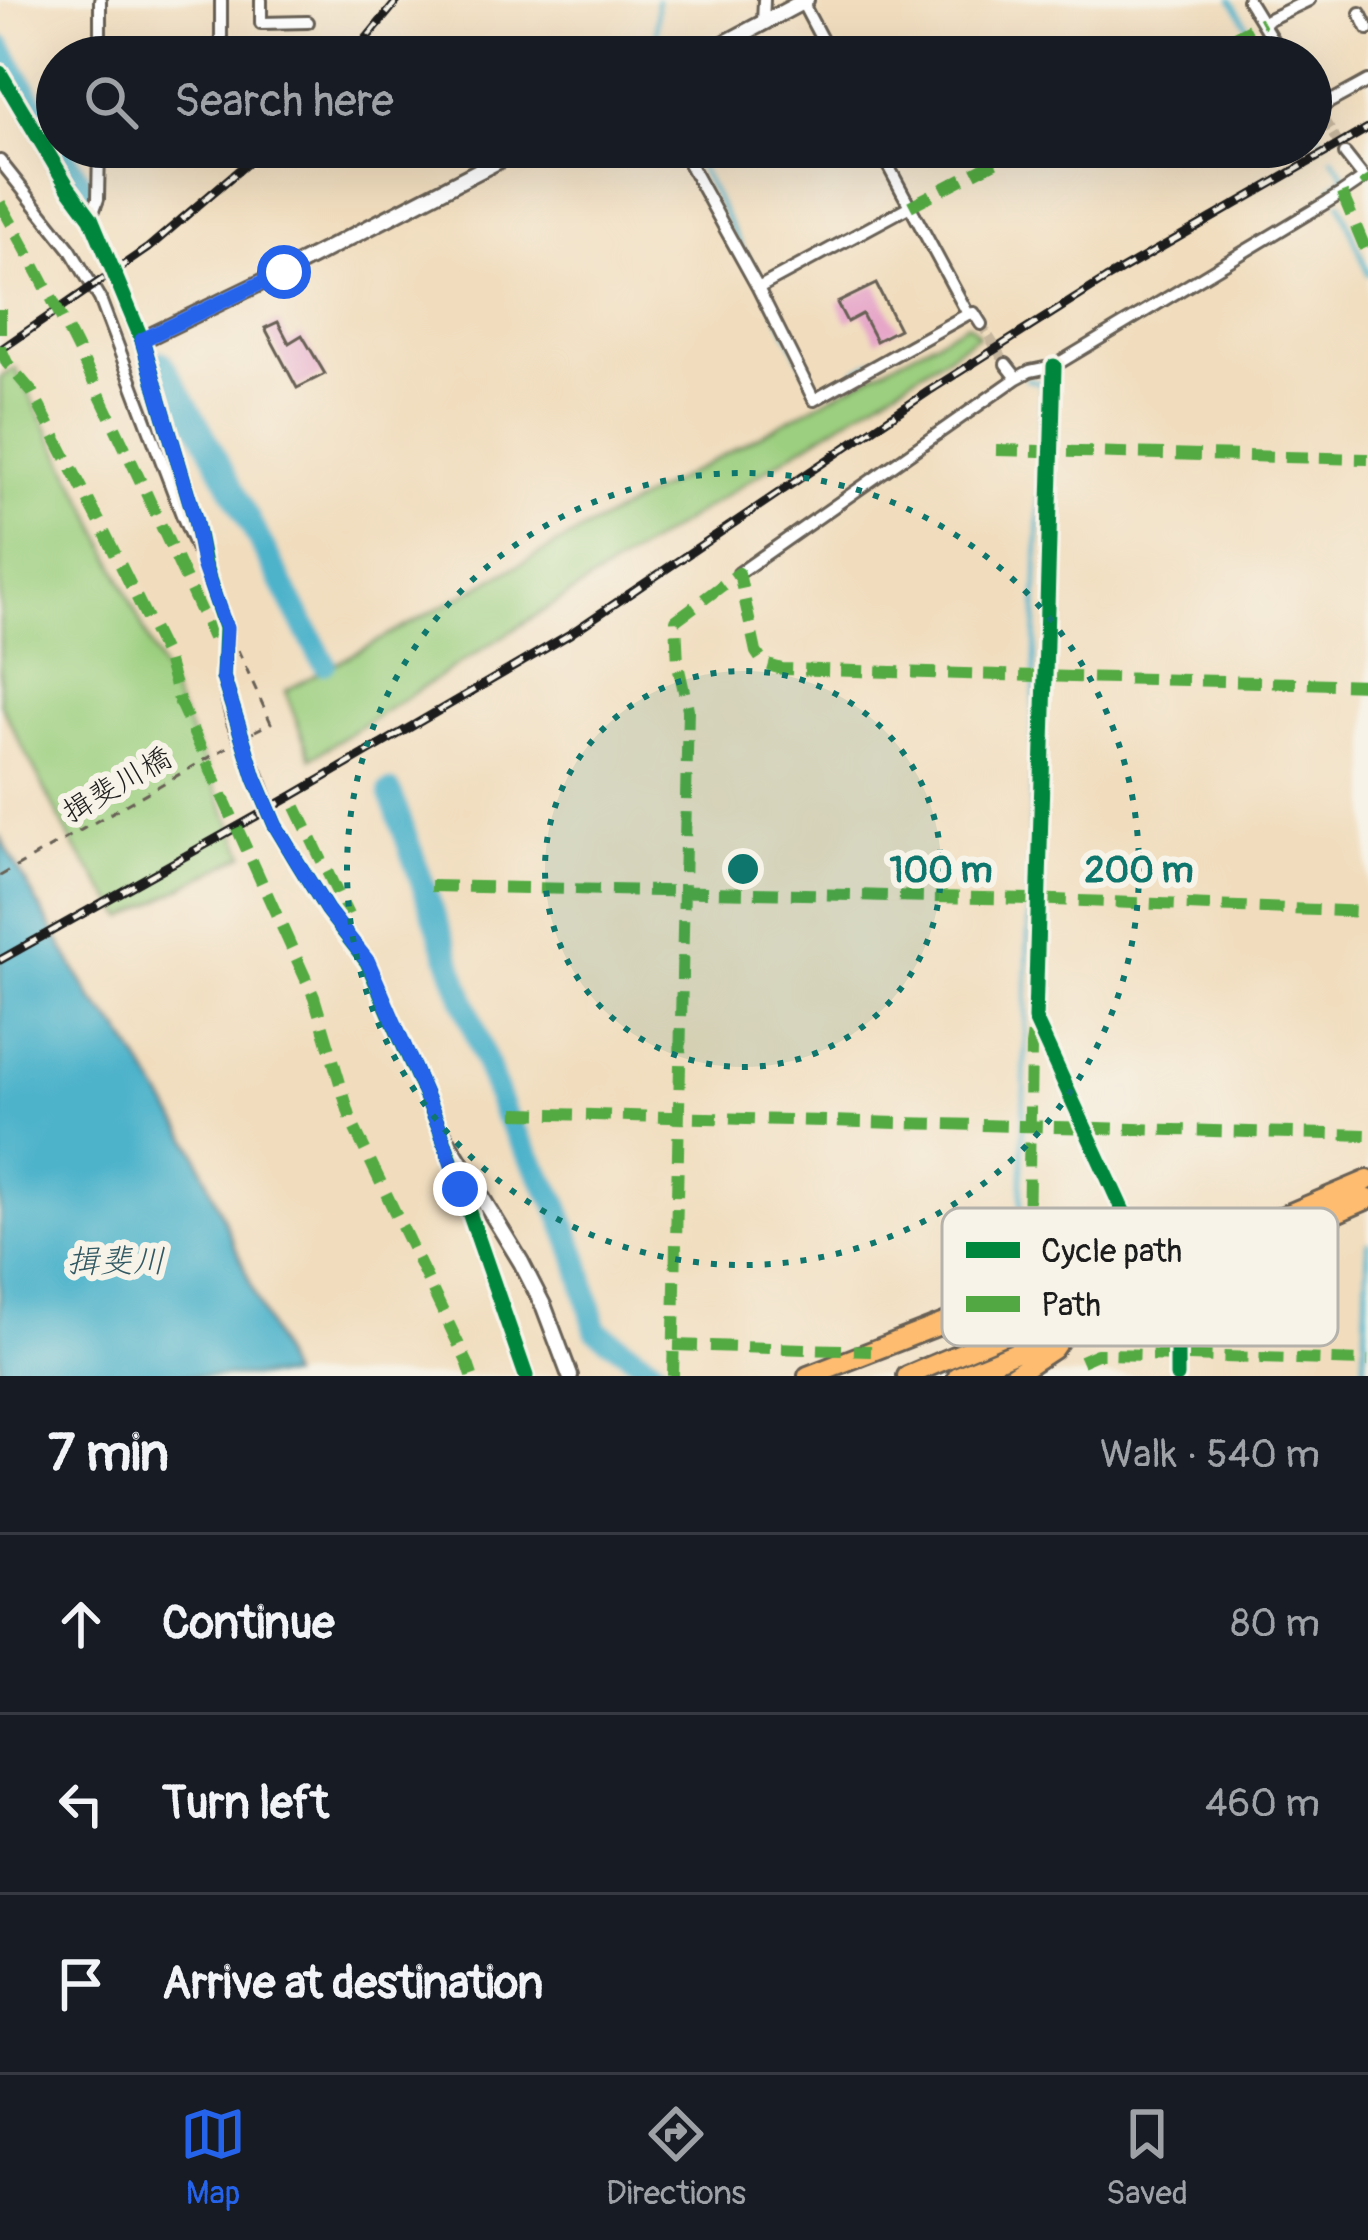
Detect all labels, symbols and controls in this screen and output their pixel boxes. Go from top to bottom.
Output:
search box [36,36,1332,168]
icon: search [78,69,144,135]
text: Search here [174,74,394,130]
route start [257,245,311,299]
street label: 揖斐川橋 [56,739,178,831]
centre of rings [722,848,764,890]
text: 100 m [889,848,993,893]
text: 200 m [1084,848,1194,893]
route end [433,1162,487,1216]
legend [942,1208,1338,1346]
text: Cycle path [1041,1231,1182,1272]
water label: 揖斐川 [67,1241,166,1282]
text: Path [1041,1285,1101,1326]
text: 7 min [48,1422,169,1486]
text: Walk · 540 m [1100,1430,1320,1479]
icon: ahead [48,1591,114,1657]
text: Continue [162,1596,335,1652]
text: 80 m [1231,1599,1320,1648]
icon: left [48,1771,114,1837]
text: Turn left [162,1776,329,1832]
text: 460 m [1205,1779,1320,1828]
icon: arrive [48,1951,114,2017]
text: Arrive at destination [162,1956,543,2012]
tab: Map [180,2101,246,2214]
tab: Directions [606,2101,746,2214]
tab: Saved [1106,2101,1188,2214]

